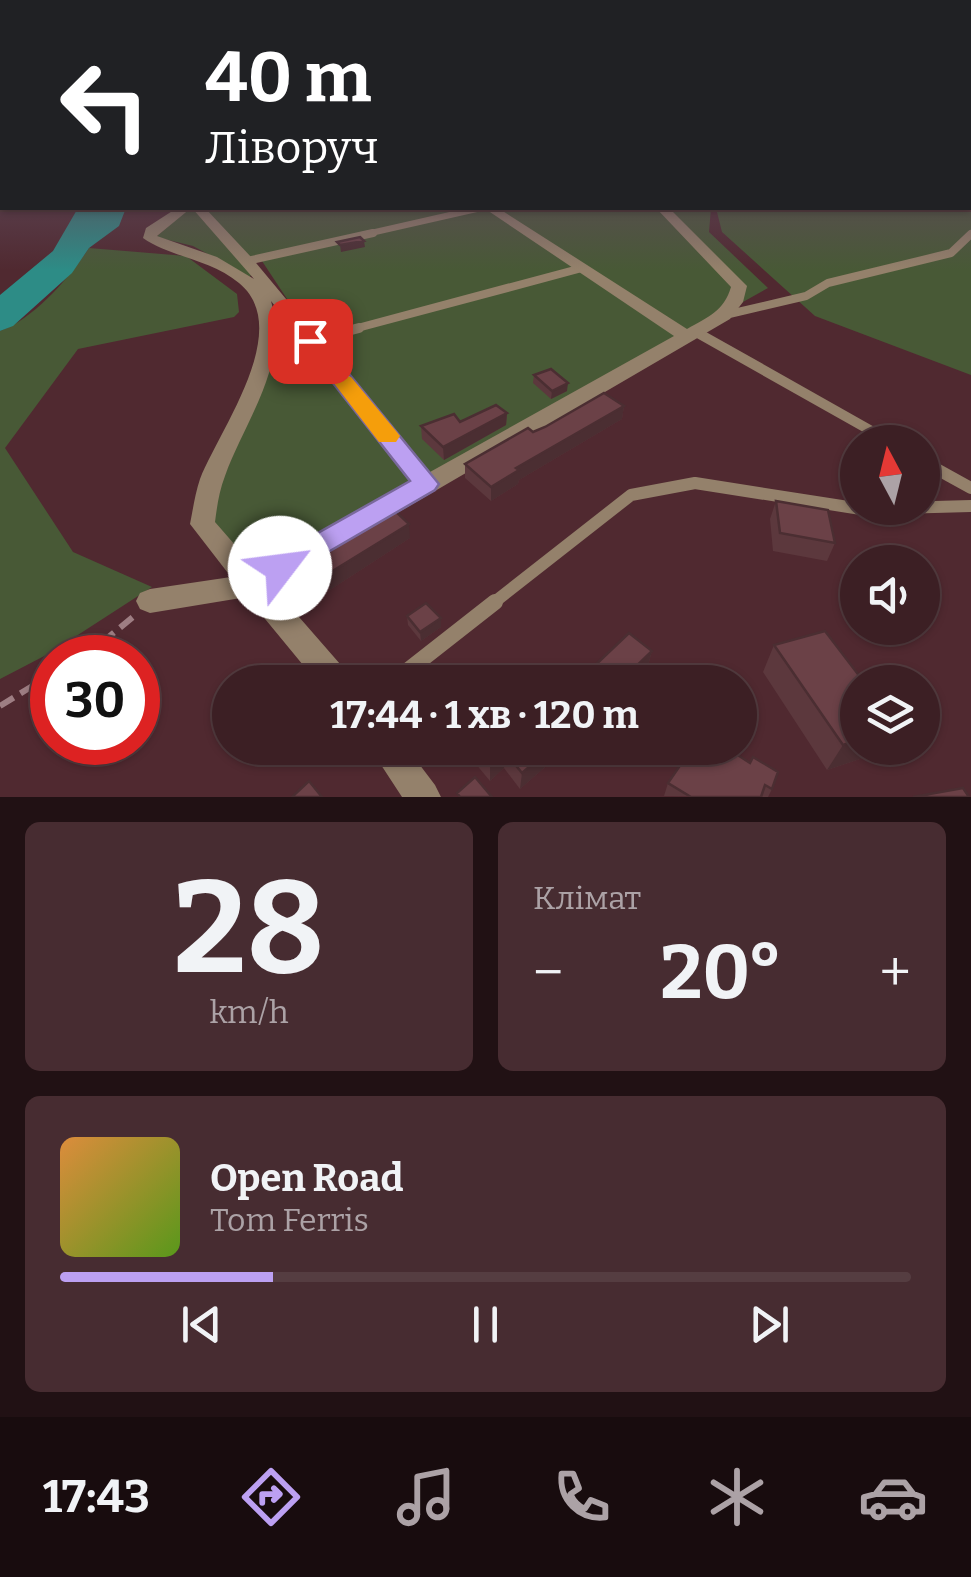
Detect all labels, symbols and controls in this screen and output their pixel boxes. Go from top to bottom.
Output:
text: 40 m [205,36,371,120]
icon: left [40,40,170,170]
text: Ліворуч [205,121,379,175]
pin [268,299,353,384]
icon: arrive [283,314,338,369]
north arrow [840,425,940,525]
map controls [840,425,940,765]
position arrow [228,516,332,620]
button: sound [840,545,940,645]
speed limit sign: 30 [30,635,160,765]
button: layers [840,665,940,765]
text: 17:44 · 1 хв · 120 m [330,692,639,738]
text: 28 [173,850,325,1006]
text: Клімат [533,879,641,917]
text: 20° [660,928,783,1018]
text: − [533,940,563,1006]
text: + [880,940,911,1006]
text: km/h [209,993,289,1031]
text: Open Road [210,1155,403,1201]
text: Tom Ferris [210,1201,369,1239]
icon: previous [174,1297,229,1352]
icon: pause [458,1297,513,1352]
icon: next [742,1297,797,1352]
icon: directions [236,1462,306,1532]
icon: music [391,1462,461,1532]
icon: phone [547,1462,617,1532]
icon: climate [702,1462,772,1532]
icon: car [858,1462,928,1532]
text: 17:43 [43,1470,150,1524]

